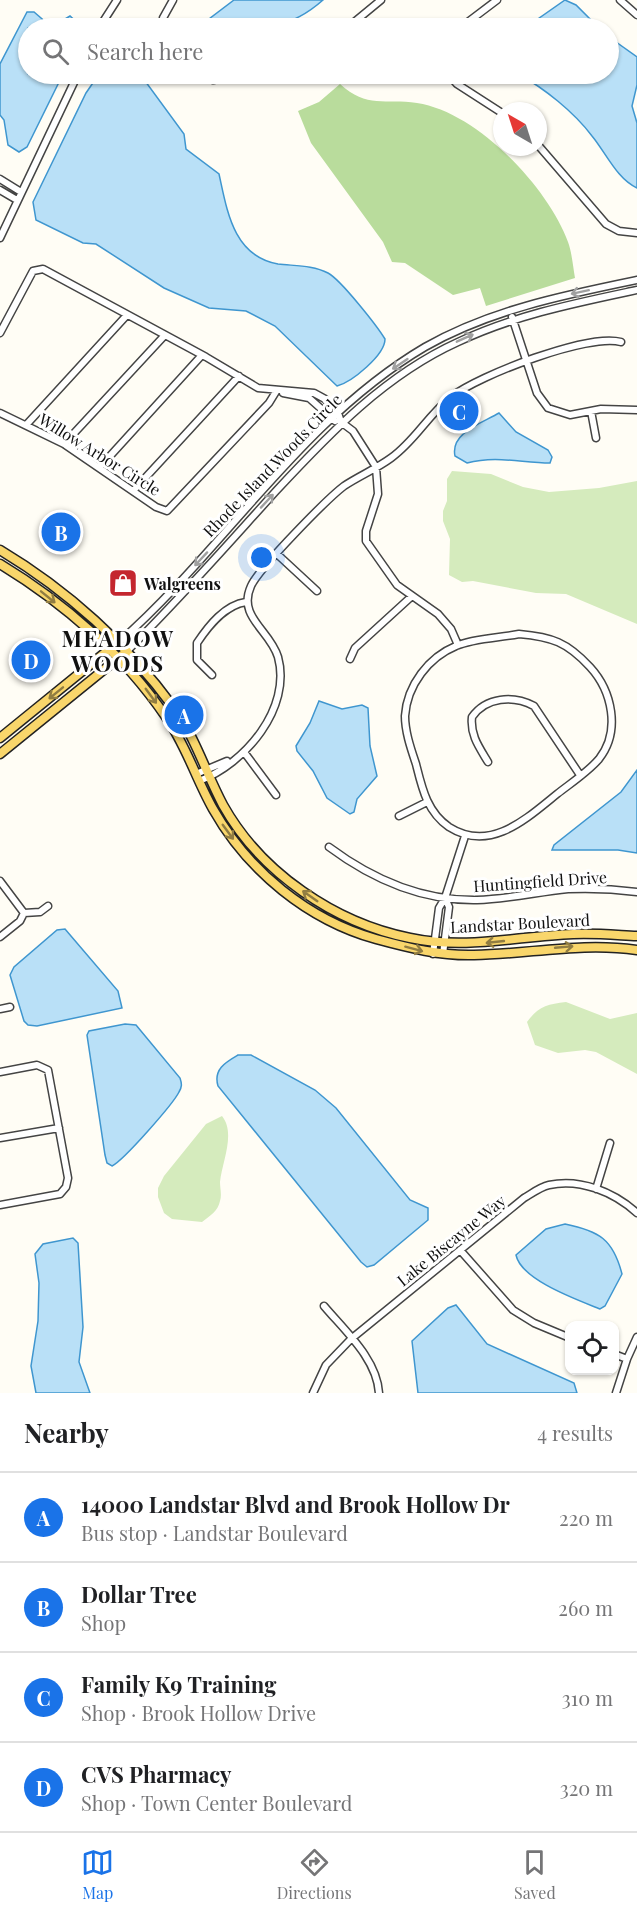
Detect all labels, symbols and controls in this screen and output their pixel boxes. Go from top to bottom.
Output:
search box [18,18,619,84]
icon: search [39,35,72,68]
text: Search here [87,36,203,66]
north arrow [493,102,547,156]
one-way arrow [571,287,590,298]
one-way arrow [456,332,474,343]
one-way arrow [392,358,409,371]
pin: C [440,388,478,434]
street label: Rhode Island Woods Circle [198,389,346,541]
street label: Willow Arbor Circle [34,407,165,500]
one-way arrow [260,494,274,509]
pin: B [42,510,80,554]
your location [247,543,276,572]
one-way arrow [194,551,208,566]
shop icon: Walgreens [107,567,139,599]
place label: Walgreens [143,573,221,594]
one-way arrow [40,590,56,603]
district label: MEADOW WOODS [62,623,174,678]
pin: D [12,638,51,682]
one-way arrow [48,686,64,699]
one-way arrow [145,688,157,704]
pin: A [164,692,204,738]
one-way arrow [222,824,234,840]
street label: Huntingfield Drive [473,866,607,896]
one-way arrow [302,890,318,902]
street label: Landstar Boulevard [450,909,590,937]
one-way arrow [486,937,505,948]
one-way arrow [554,941,574,952]
one-way arrow [404,943,423,955]
street label: Lake Biscayne Way [392,1190,510,1290]
map controls [565,1321,619,1375]
button: locate [565,1321,619,1375]
text: Nearby [24,1415,109,1450]
text: 4 results [537,1419,613,1446]
text: 14000 Landstar Blvd and Brook Hollow Dr [81,1489,510,1519]
text: A [37,1504,50,1531]
text: 220 m [559,1504,613,1531]
text: Bus stop · Landstar Boulevard [81,1519,348,1546]
text: Dollar Tree [81,1579,197,1609]
text: B [37,1594,50,1621]
text: 260 m [558,1594,613,1621]
text: Shop [81,1609,126,1636]
text: Family K9 Training [81,1669,276,1699]
text: C [36,1684,51,1711]
text: 310 m [562,1684,613,1711]
text: Shop · Brook Hollow Drive [81,1699,316,1726]
text: CVS Pharmacy [81,1759,232,1789]
text: D [36,1774,51,1801]
text: 320 m [560,1774,613,1801]
text: Shop · Town Center Boulevard [81,1789,352,1816]
tab: Map [81,1846,114,1903]
tab: Directions [277,1846,352,1903]
tab: Saved [514,1846,556,1903]

